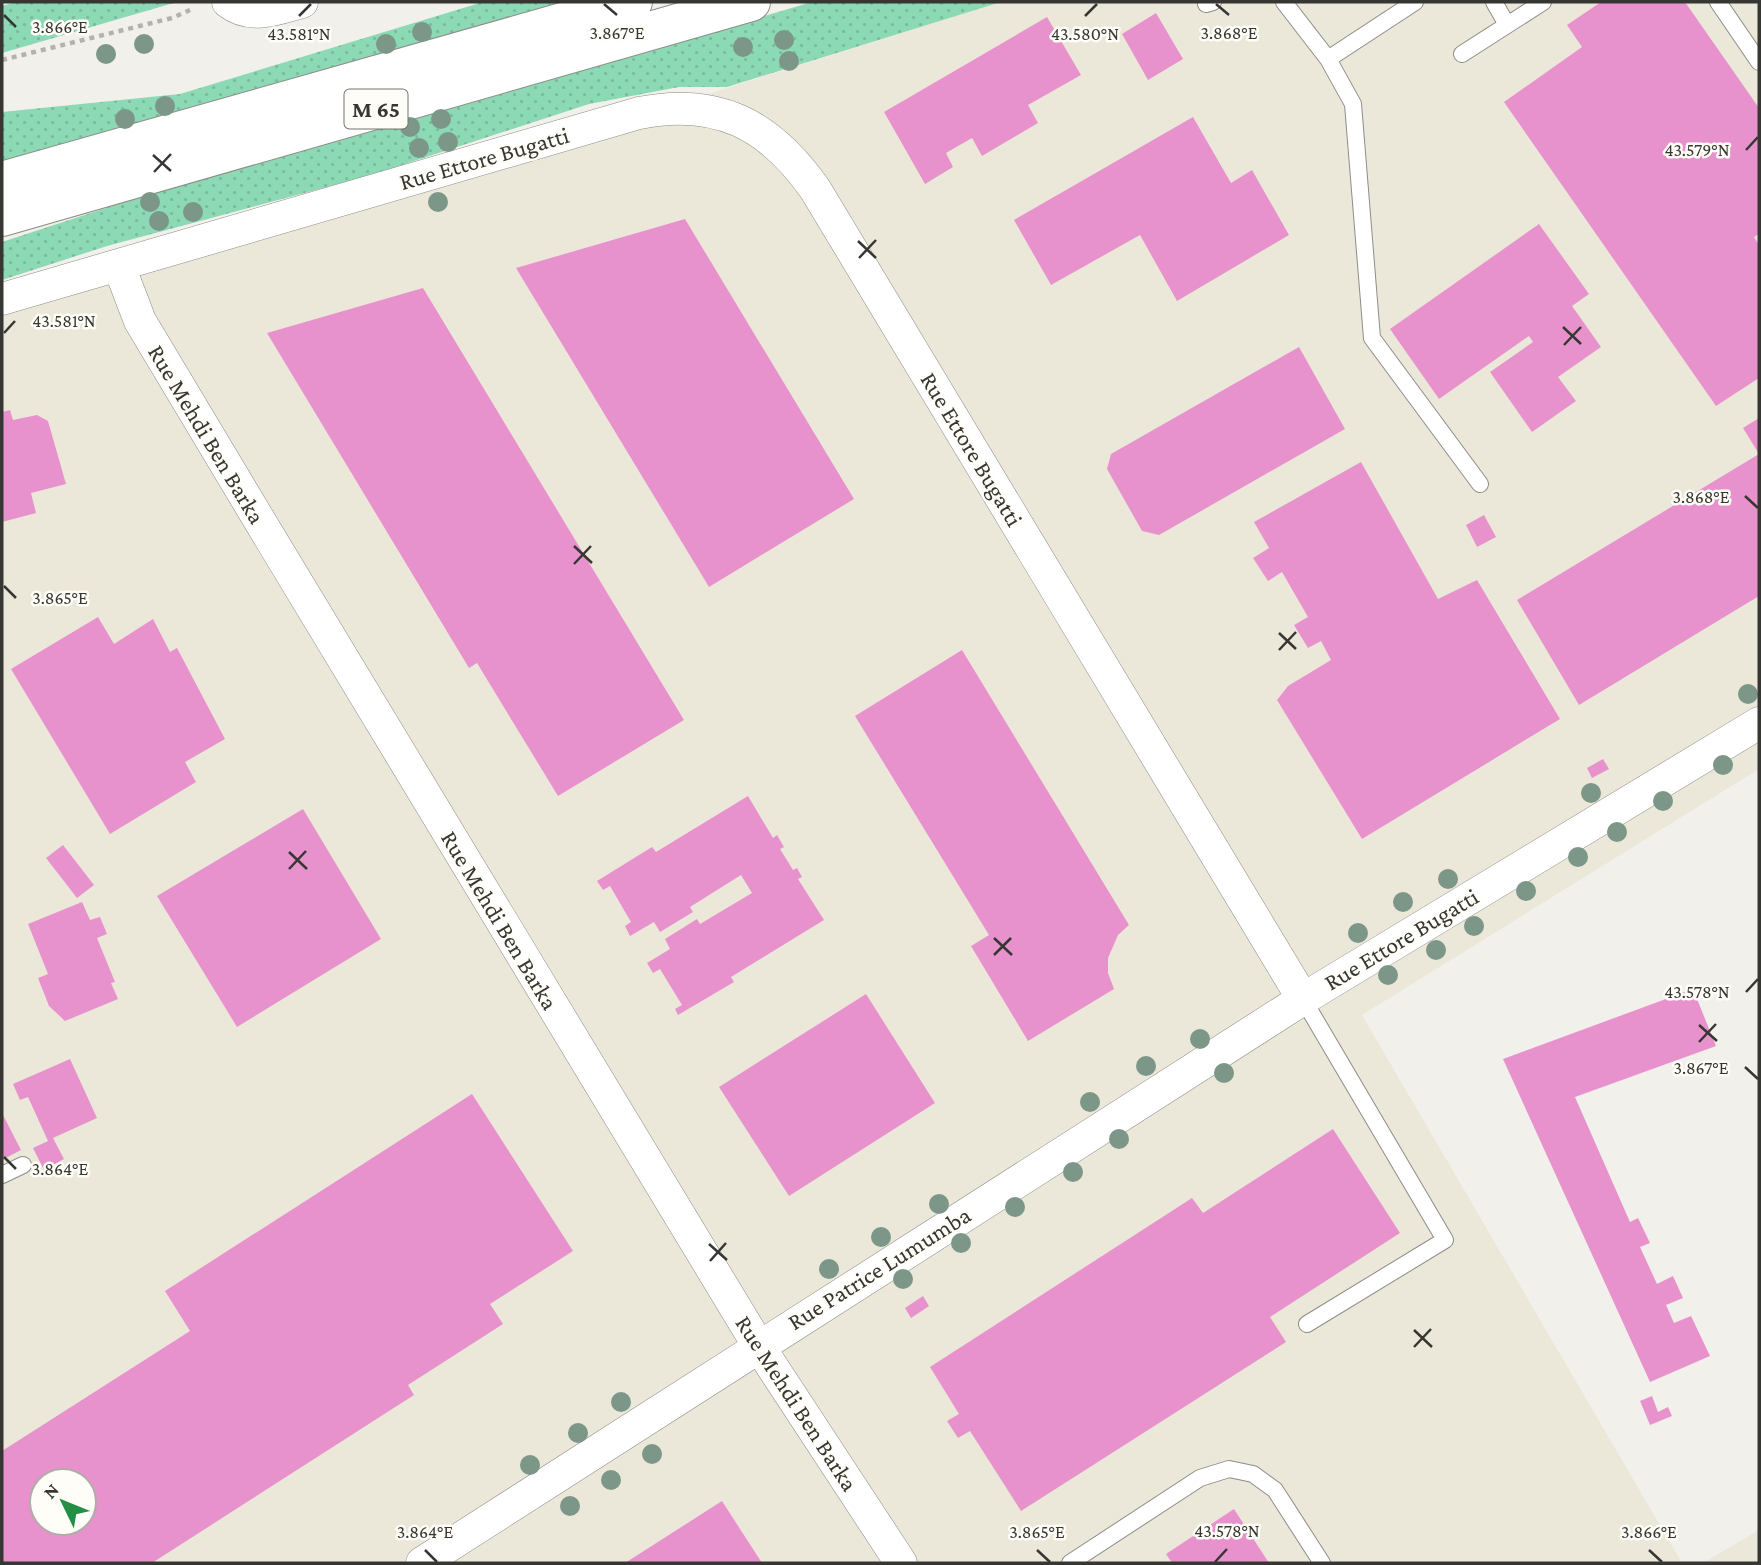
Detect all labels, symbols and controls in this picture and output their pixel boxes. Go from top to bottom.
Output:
text: 3.866°E [32,17,88,37]
text: 3.867°E [590,23,645,43]
text: 3.868°E [1201,23,1258,43]
text: 43.581°N [267,24,331,44]
text: 43.580°N [1051,24,1119,44]
road number: M 65 [344,90,408,128]
street label: Rue Ettore Bugatti [396,121,572,195]
text: 43.579°N [1664,140,1730,160]
text: 43.581°N [32,311,96,331]
street label: Rue Mehdi Ben Barka [143,340,271,528]
street label: Rue Ettore Bugatti [915,367,1029,531]
text: 3.868°E [1673,487,1730,507]
text: 3.865°E [32,588,88,608]
street label: Rue Mehdi Ben Barka [436,826,564,1014]
street label: Rue Ettore Bugatti [1319,882,1483,996]
text: 43.578°N [1664,982,1730,1002]
text: 3.867°E [1674,1058,1729,1078]
text: 3.864°E [32,1159,88,1179]
street label: Rue Patrice Lumumba [783,1201,975,1335]
street label: Rue Mehdi Ben Barka [730,1310,864,1496]
north arrow [28,1467,98,1537]
text: N [39,1479,63,1503]
text: 43.578°N [1194,1521,1260,1541]
text: 3.864°E [397,1522,453,1542]
text: 3.865°E [1009,1522,1065,1542]
text: 3.866°E [1621,1522,1677,1542]

